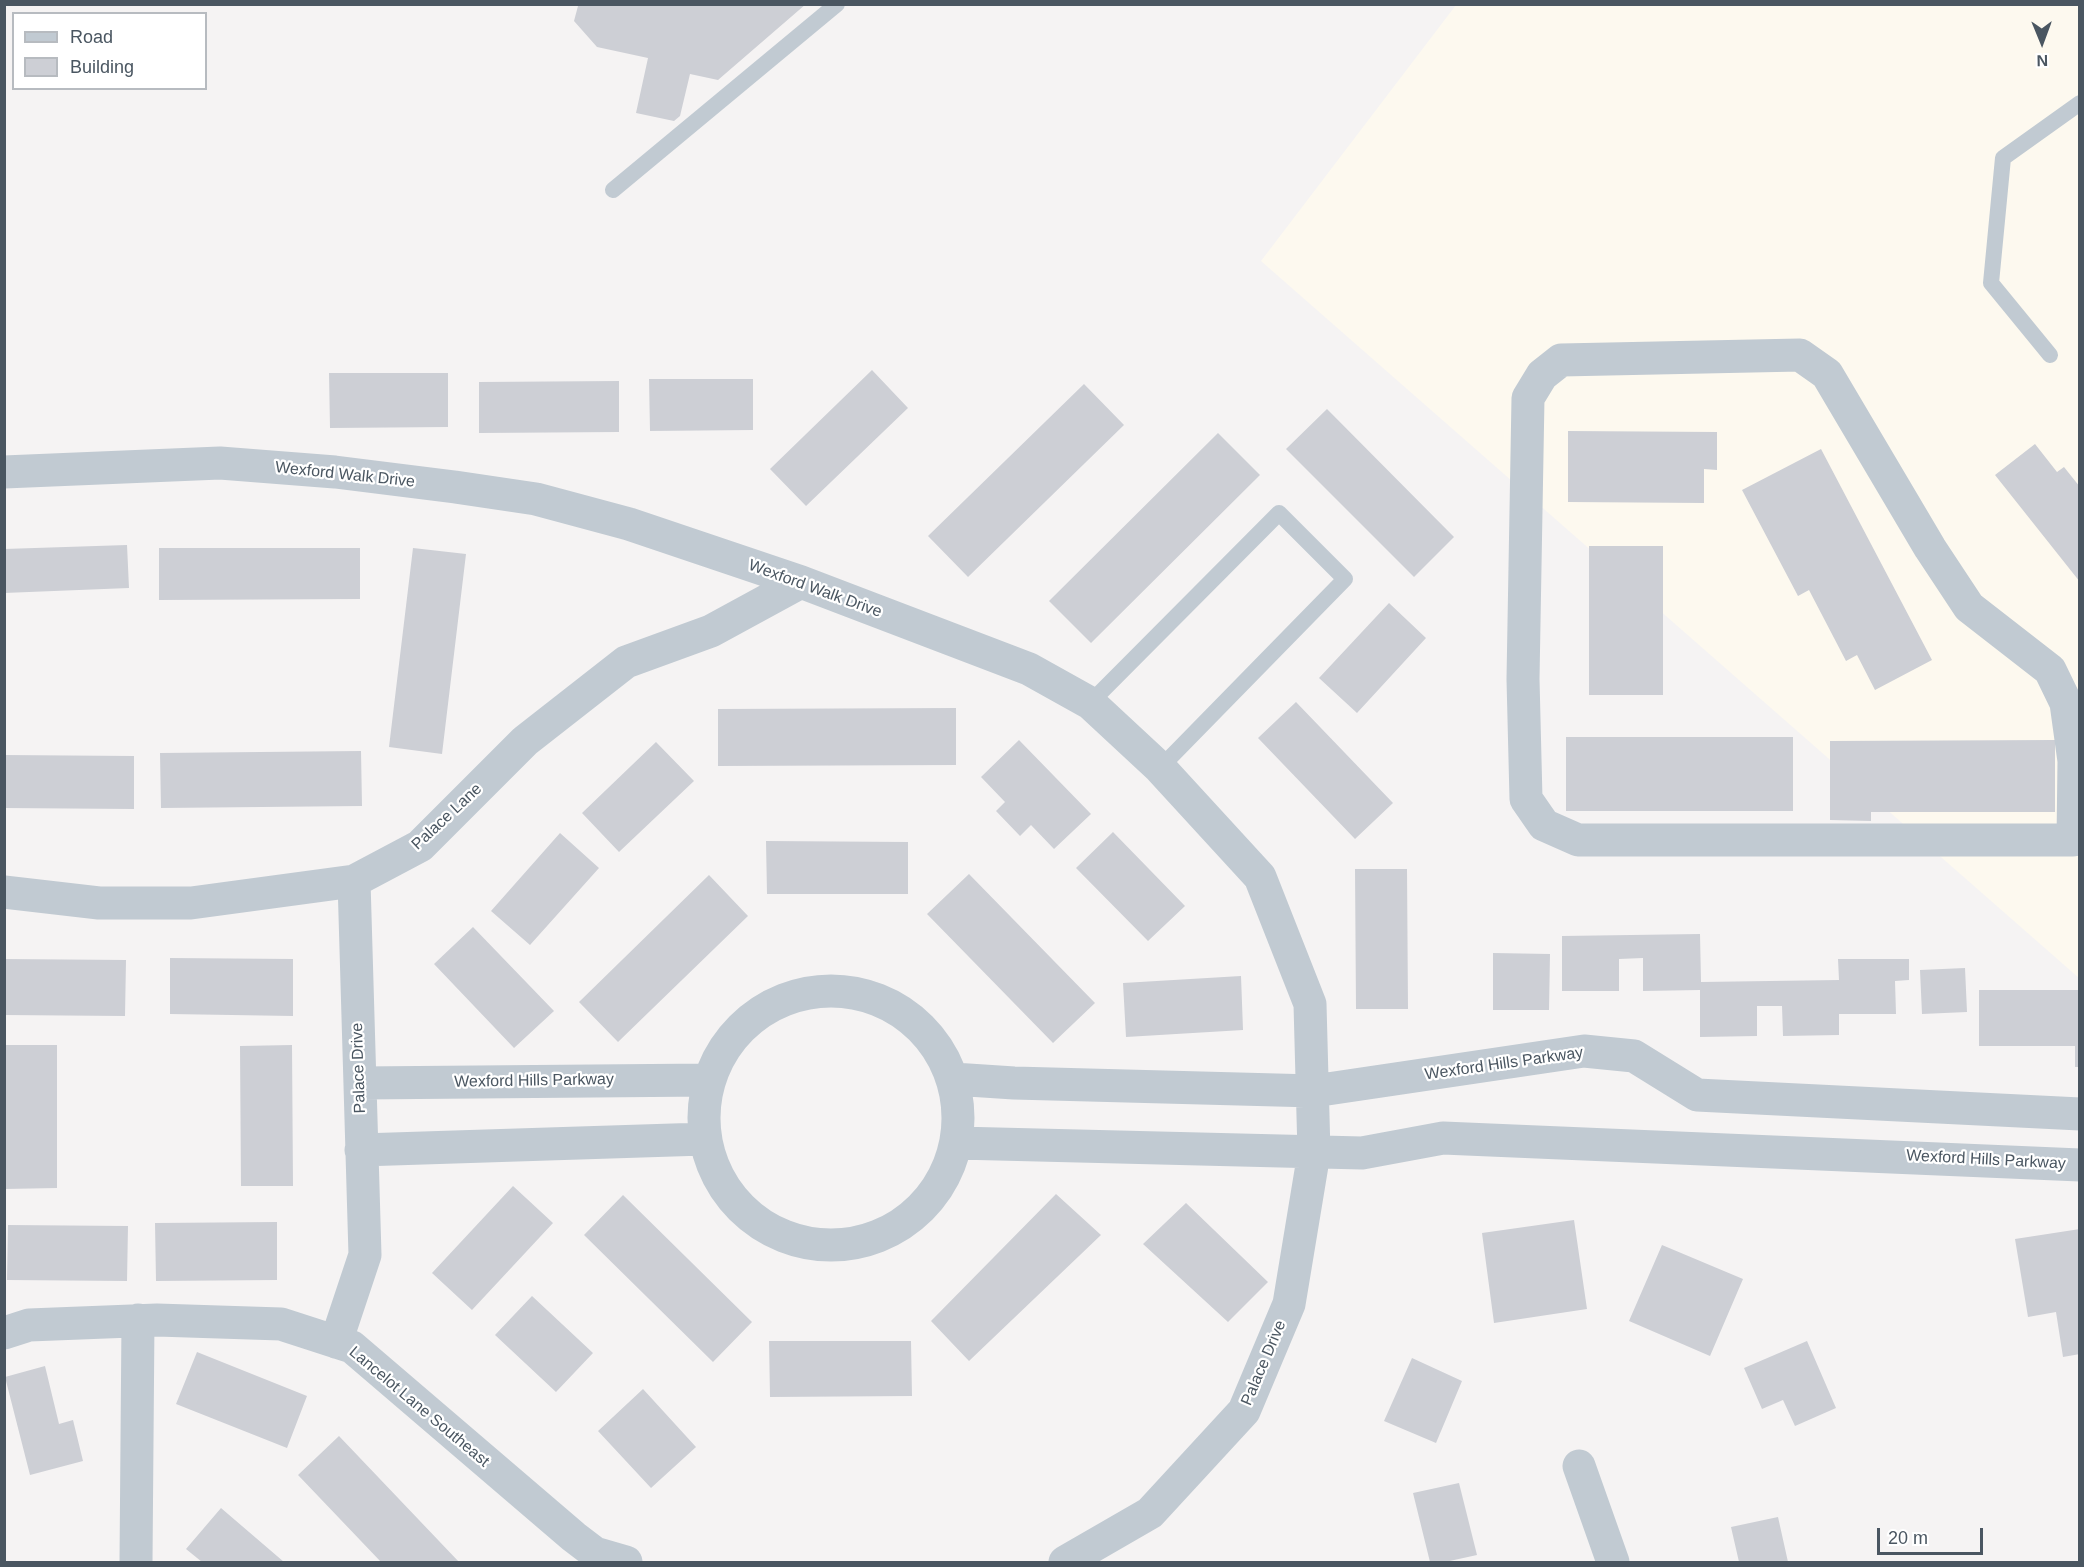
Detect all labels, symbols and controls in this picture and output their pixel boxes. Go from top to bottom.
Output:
legend [12,12,207,90]
north arrow [2012,12,2072,72]
text: Road [70,27,113,47]
text: N [2036,52,2048,69]
text: Building [70,57,134,77]
street label: Wexford Walk Drive [274,458,416,492]
street label: Wexford Walk Drive [746,556,884,622]
street label: Palace Lane [408,780,486,854]
street label: Palace Drive [348,1022,370,1114]
street label: Wexford Hills Parkway [1424,1043,1584,1085]
street label: Wexford Hills Parkway [454,1070,614,1092]
street label: Wexford Hills Parkway [1906,1146,2066,1174]
street label: Palace Drive [1237,1318,1291,1408]
street label: Lancelot Lane Southeast [345,1343,493,1471]
scale bar [1880,1516,1986,1554]
text: 20 m [1888,1528,1928,1548]

